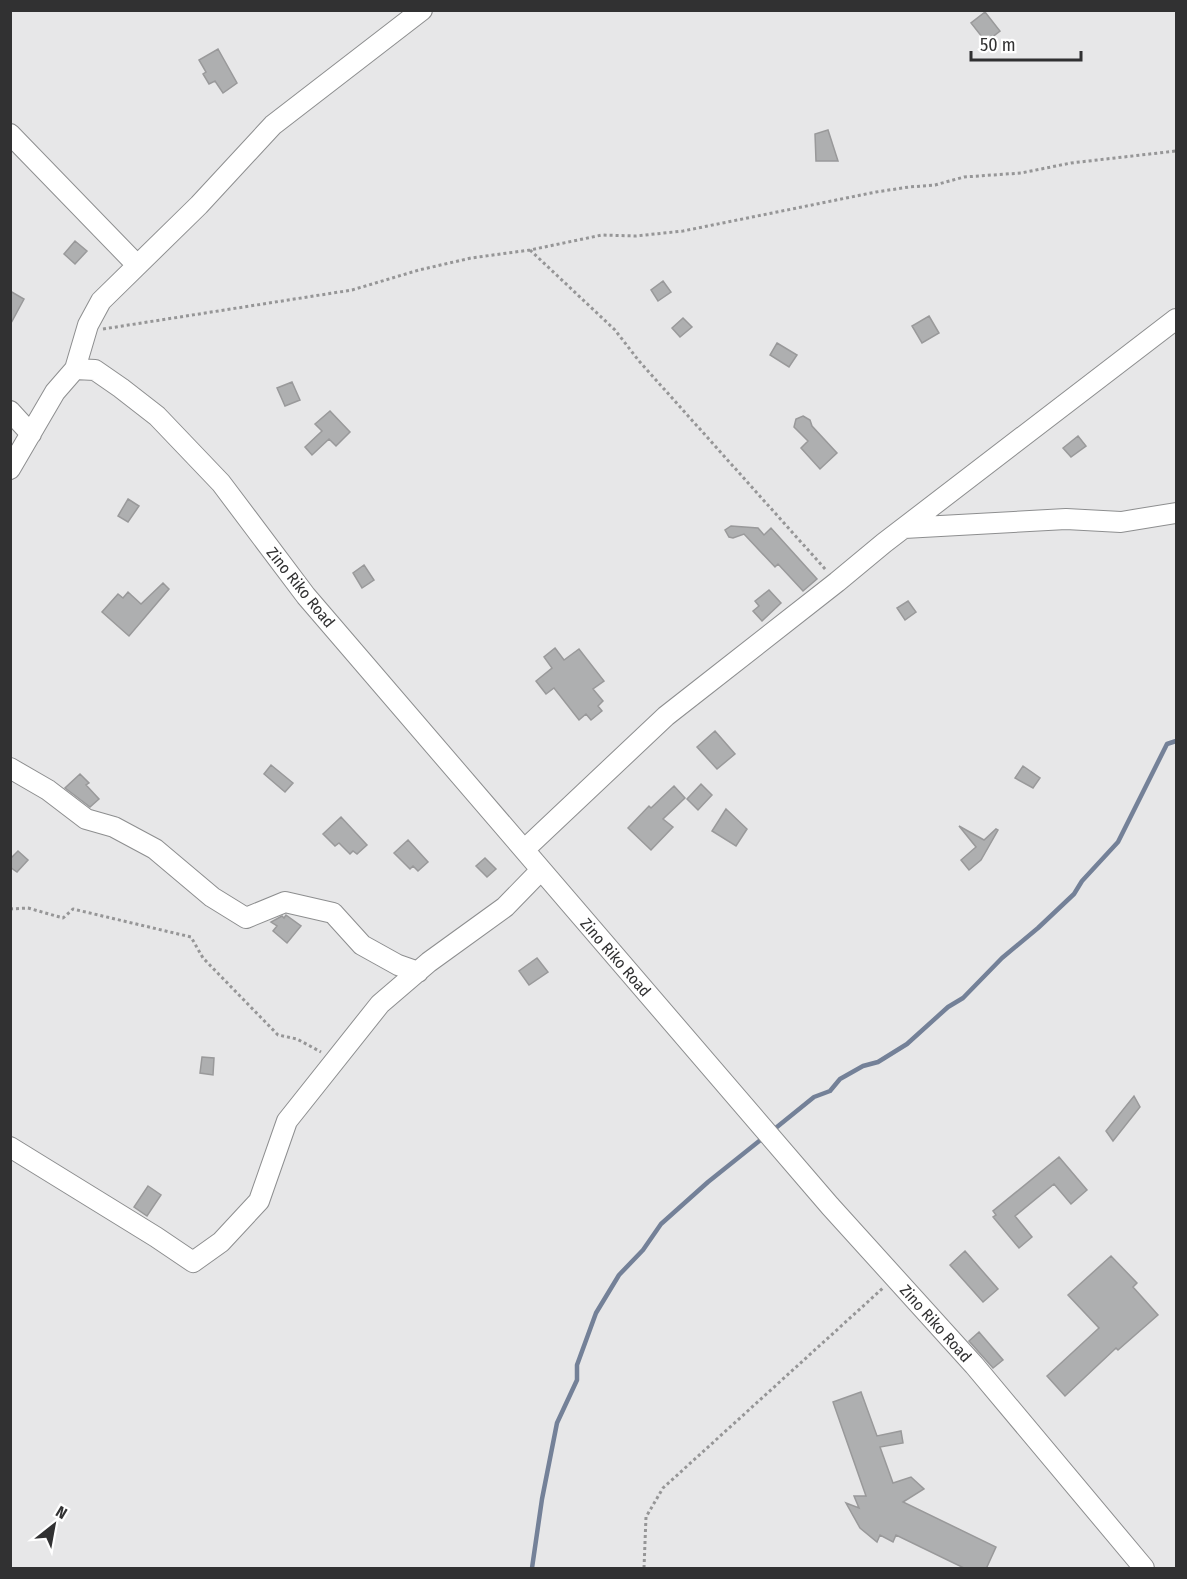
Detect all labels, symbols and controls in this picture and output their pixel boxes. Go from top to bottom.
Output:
scale bar [971,24,1080,62]
text: 50 m [980,34,1016,56]
street label: Zino Riko Road [263,543,339,631]
street label: Zino Riko Road [576,914,655,1000]
street label: Zino Riko Road [896,1281,975,1366]
north arrow [24,1495,84,1555]
text: N [52,1502,70,1523]

